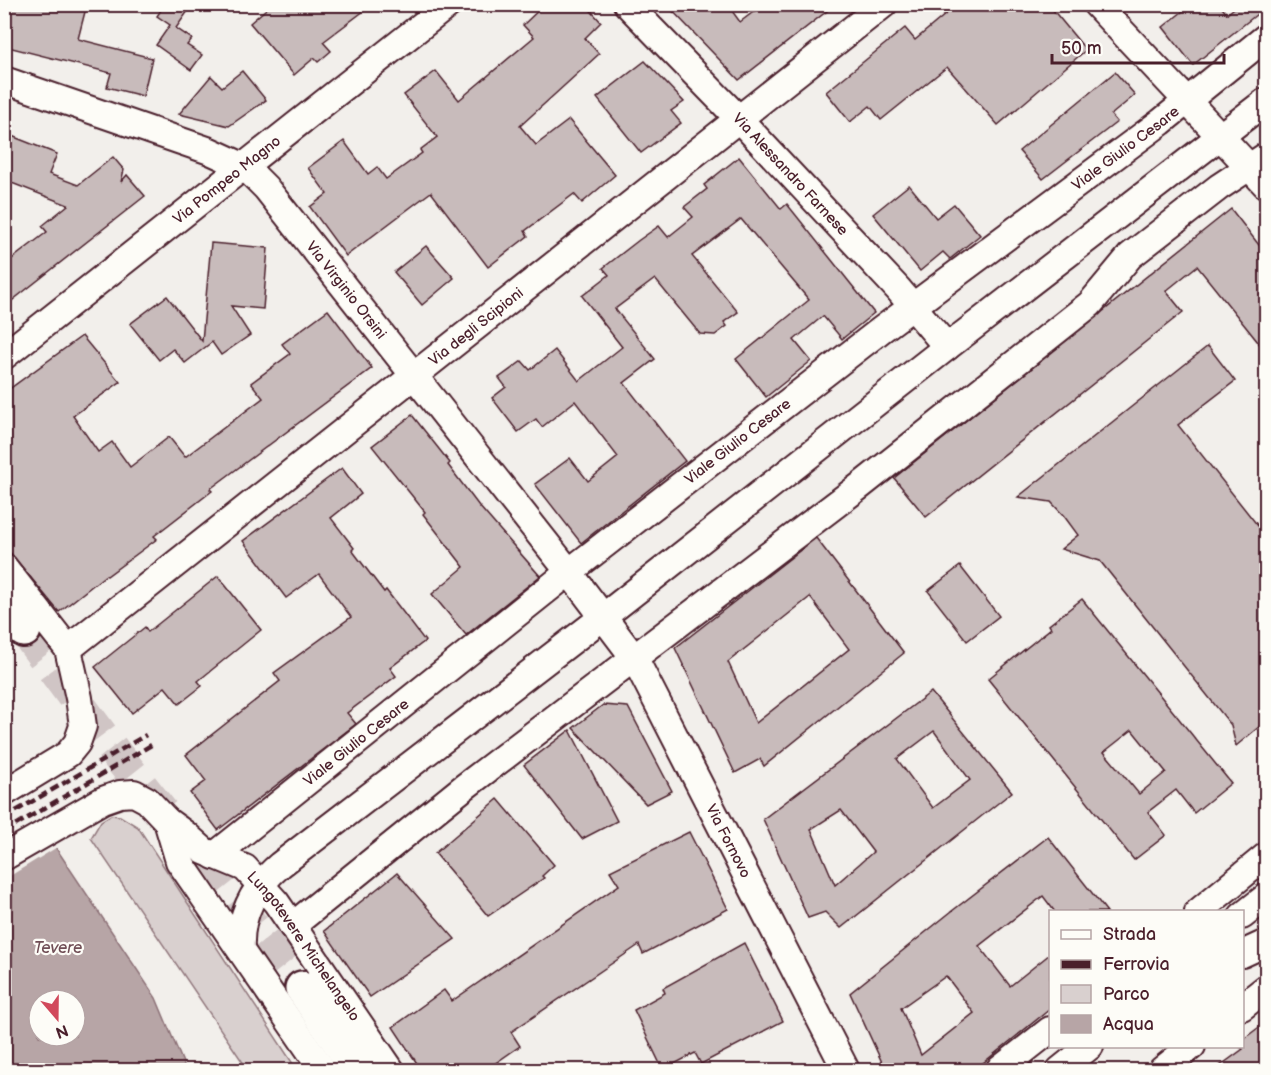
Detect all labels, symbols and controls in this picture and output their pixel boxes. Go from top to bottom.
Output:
scale bar [1052,27,1224,65]
text: 50 m [1061,38,1102,59]
street label: Viale Giulio Cesare [1068,102,1183,195]
street label: Via Alessandro Farnese [728,109,852,240]
street label: Via Pompeo Magno [169,132,285,229]
street label: Via Virginio Orsini [302,238,391,343]
street label: Via degli Scipioni [425,284,527,370]
street label: Viale Giulio Cesare [681,394,795,489]
street label: Viale Giulio Cesare [300,695,413,791]
street label: Via Fornovo [701,801,755,881]
street label: Lungotevere Michelangelo [243,867,364,1025]
legend [1049,910,1244,1048]
text: Strada [1103,924,1156,945]
water label: Tevere [34,939,82,958]
text: Ferrovia [1103,954,1170,975]
text: Parco [1103,984,1150,1005]
north arrow [27,988,87,1048]
text: Acqua [1103,1014,1154,1035]
text: N [53,1020,71,1042]

